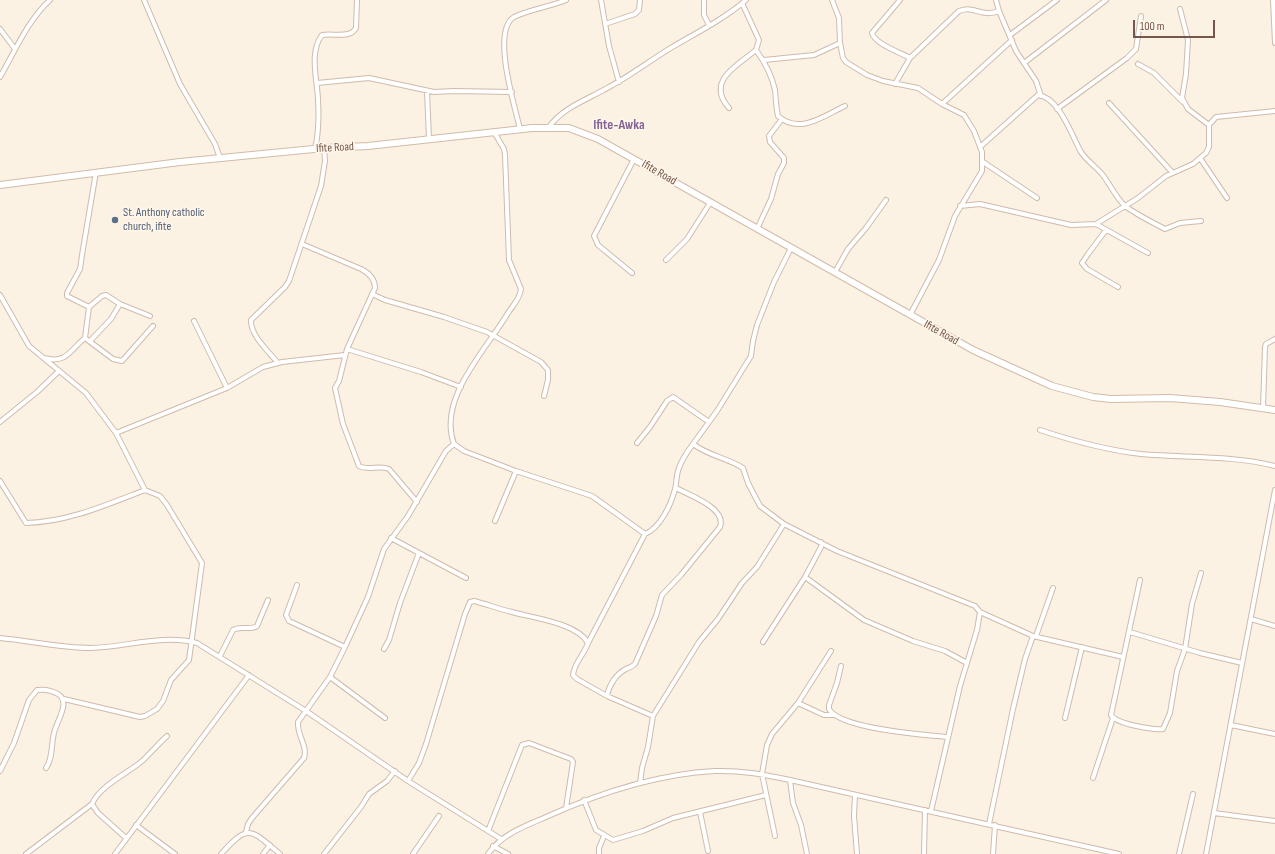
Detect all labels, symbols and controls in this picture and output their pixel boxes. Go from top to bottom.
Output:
scale bar [1135,12,1217,38]
text: 100 m [1140,19,1165,34]
district label: Ifite-Awka [593,117,645,133]
street label: Ifite Road [316,140,354,156]
street label: Ifite Road [639,157,679,189]
place label: St. Anthony catholic church, ifite [123,206,205,234]
marker: St. Anthony catholic church, ifite [110,215,120,225]
street label: Ifite Road [921,318,961,348]

